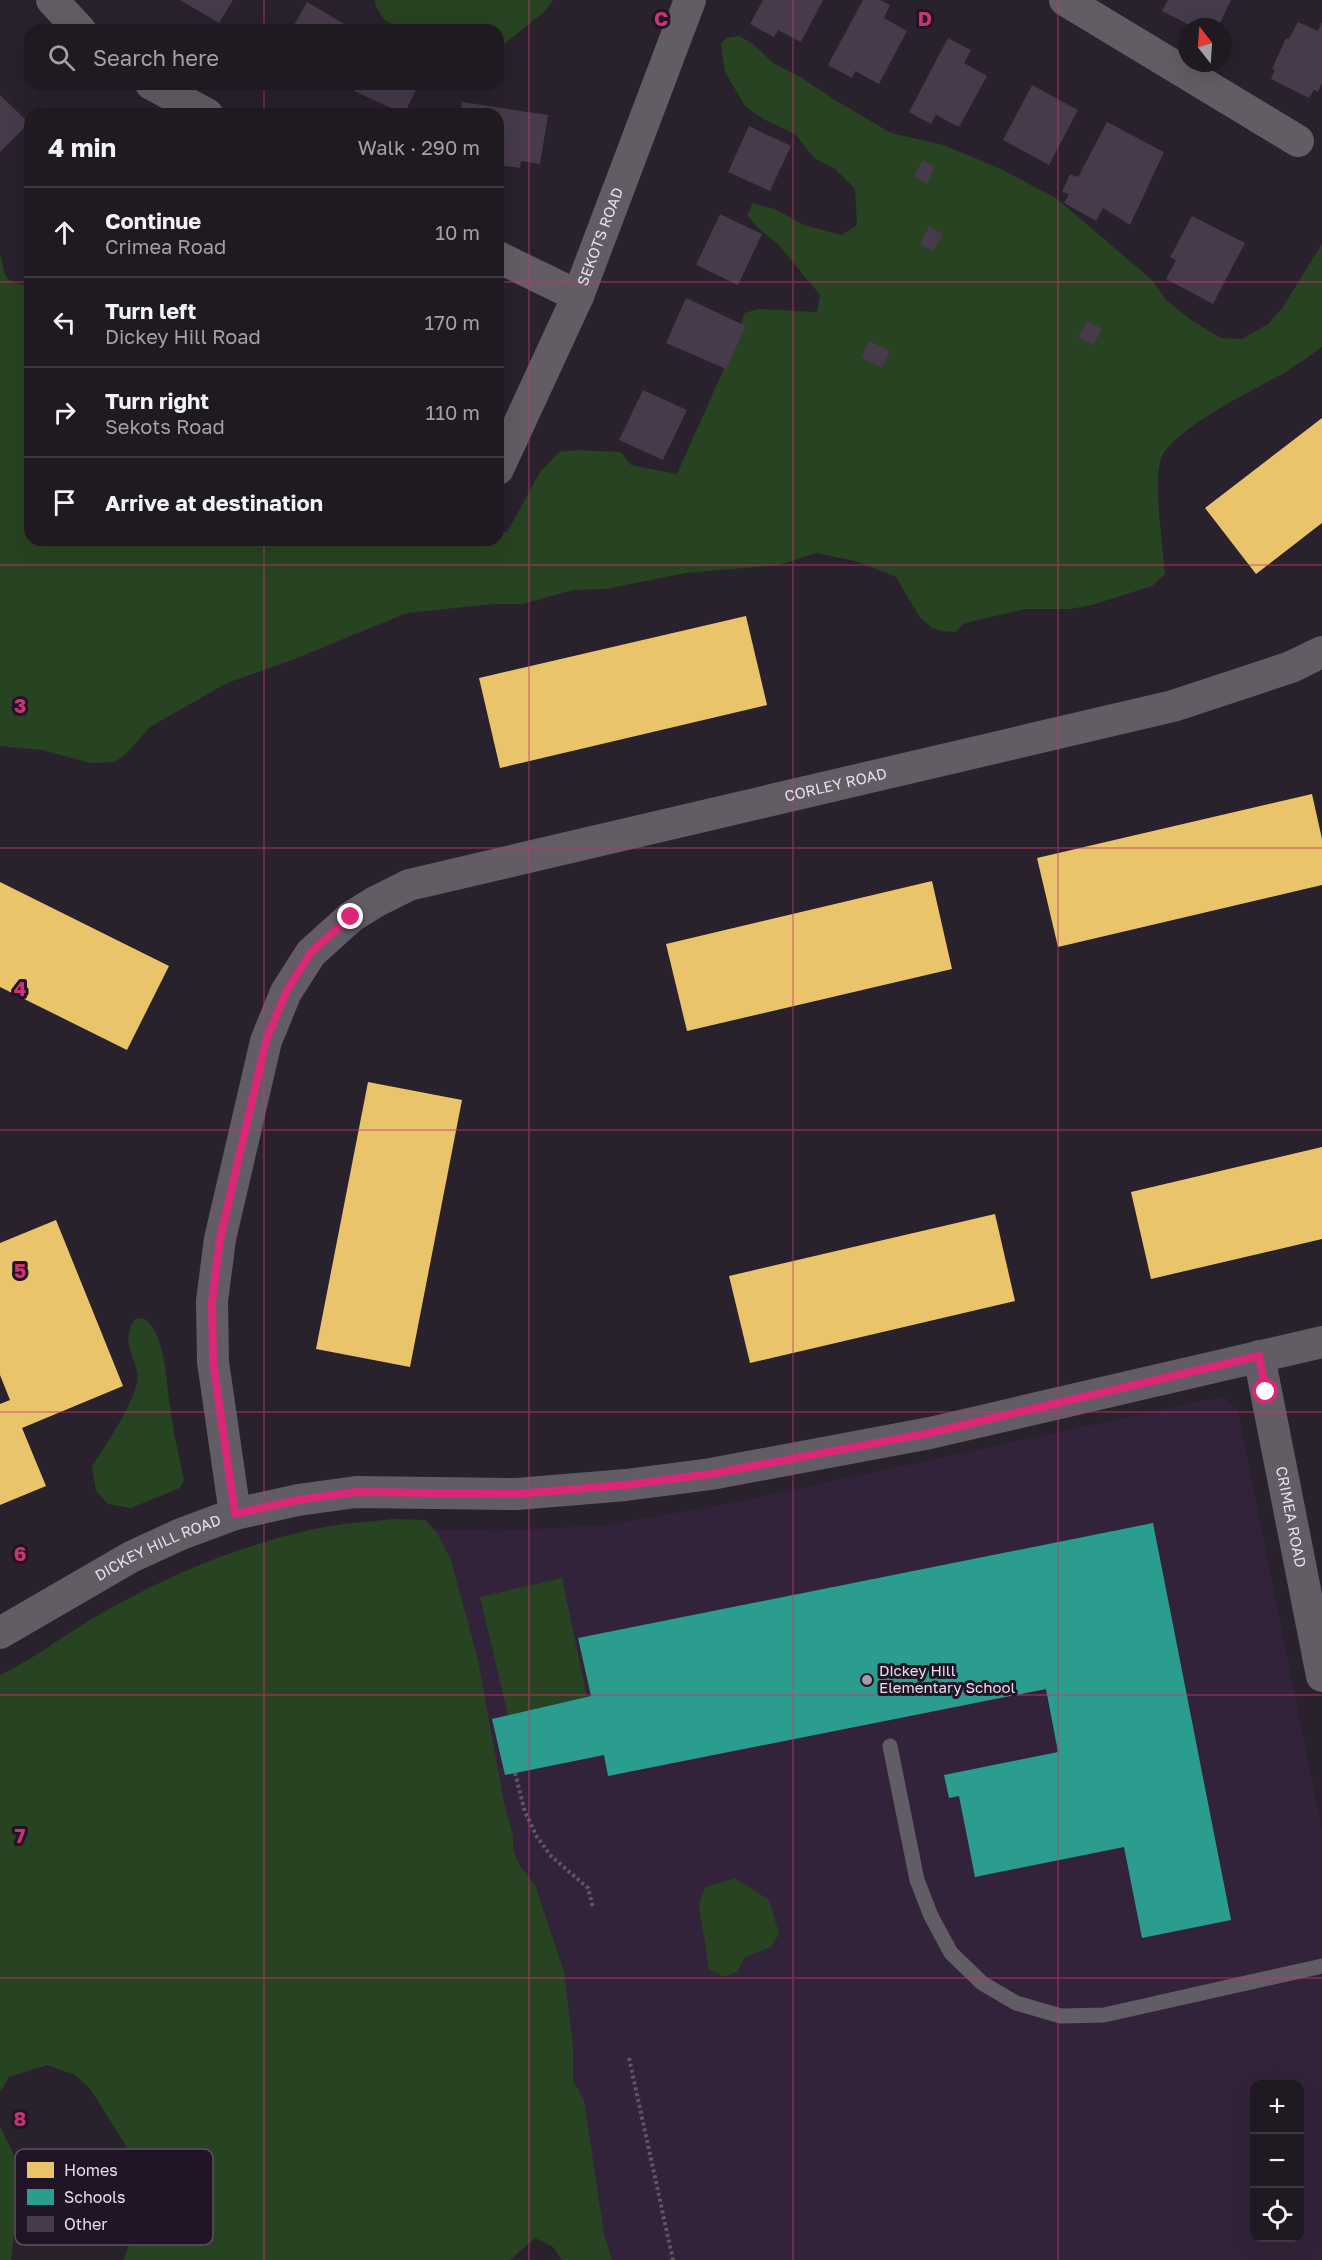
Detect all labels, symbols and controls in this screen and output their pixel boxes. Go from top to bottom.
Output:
text: C [654,6,668,30]
text: D [918,6,932,30]
north arrow [1178,18,1232,72]
search box [24,24,504,90]
icon: search [45,41,78,74]
text: Search here [93,44,219,71]
text: 4 min [48,132,116,163]
text: Walk · 290 m [358,135,480,159]
street label: SEKOTS ROAD [573,185,626,288]
text: Continue [105,207,201,234]
icon: ahead [48,216,81,249]
text: 10 m [435,220,480,244]
text: Crimea Road [105,234,226,258]
text: Turn left [105,297,196,324]
icon: left [48,306,81,339]
text: 170 m [425,310,480,334]
text: Dickey Hill Road [105,324,261,348]
text: Turn right [105,387,209,414]
icon: right [48,396,81,429]
text: 110 m [426,400,480,424]
text: Sekots Road [105,414,225,438]
icon: arrive [48,486,81,519]
text: Arrive at destination [105,489,323,516]
text: 3 [14,693,26,717]
street label: CORLEY ROAD [783,763,888,805]
route end [337,903,363,929]
text: 4 [14,976,26,1000]
text: 5 [14,1258,26,1282]
route start [1252,1378,1278,1404]
street label: CRIMEA ROAD [1273,1465,1310,1569]
street label: DICKEY HILL ROAD [91,1510,223,1584]
text: 6 [14,1541,26,1565]
place label: Dickey Hill Elementary School [879,1661,1015,1696]
marker: Dickey Hill Elementary School [860,1673,874,1687]
text: 7 [15,1823,26,1847]
map controls [1250,2080,1304,2242]
button: + [1250,2080,1304,2134]
text: 8 [14,2106,26,2130]
button: − [1250,2134,1304,2188]
legend [15,2149,213,2245]
text: Homes [64,2160,118,2180]
text: Schools [64,2187,126,2207]
button: locate [1250,2188,1304,2242]
text: Other [64,2214,108,2234]

